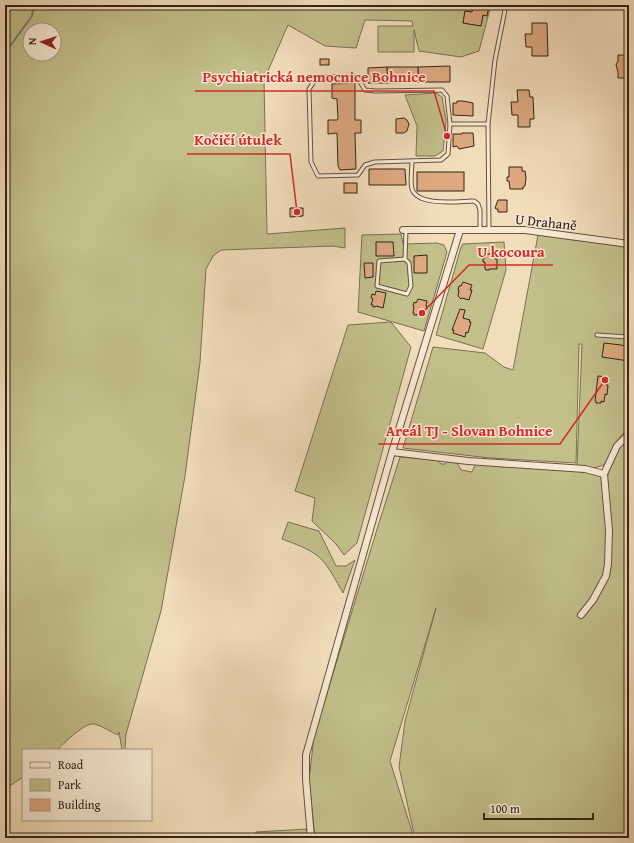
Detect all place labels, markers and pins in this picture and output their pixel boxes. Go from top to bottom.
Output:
callout: Psychiatrická nemocnice Bohnice [195,64,434,91]
callout: Kočičí útulek [187,127,290,154]
callout: U kocoura [469,238,553,265]
callout: Areál TJ - Slovan Bohnice [378,417,560,444]

